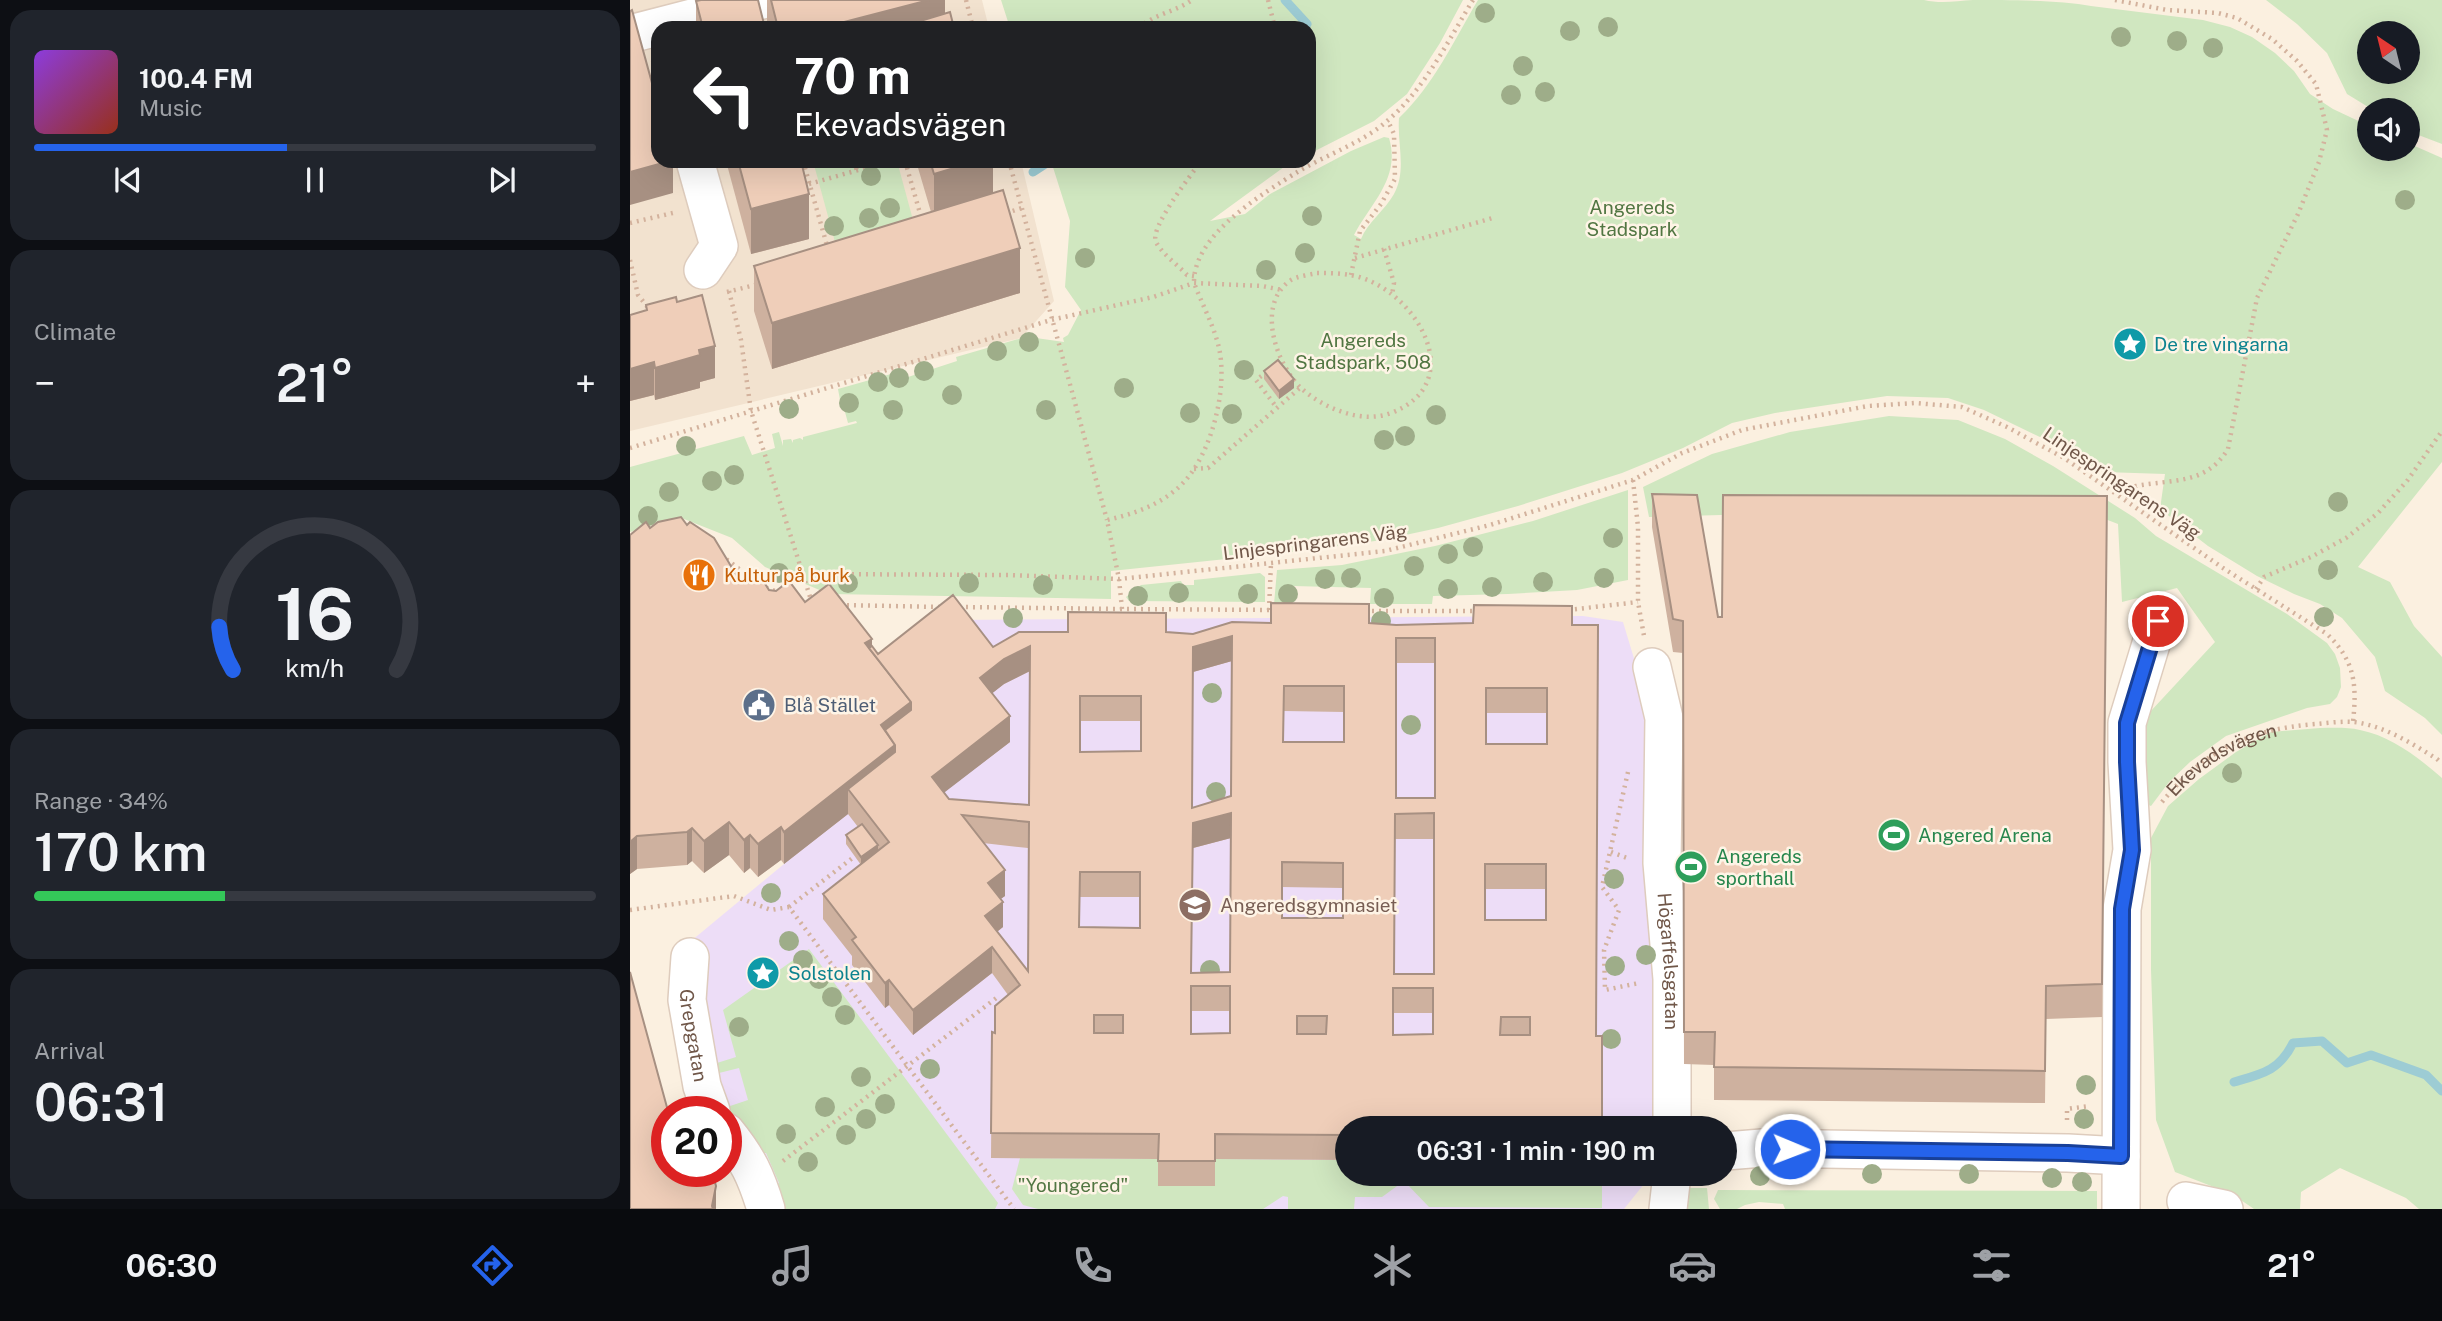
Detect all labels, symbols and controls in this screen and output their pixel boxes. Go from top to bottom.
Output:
north arrow [2357,21,2420,84]
map controls [2357,21,2420,161]
text: 70 m [794,47,911,105]
icon: left [679,49,770,140]
text: 100.4 FM [139,63,253,94]
text: Music [139,94,203,121]
button: sound [2357,98,2420,161]
text: Ekevadsvägen [794,106,1007,143]
icon: previous [109,161,147,199]
icon: pause [296,161,334,199]
icon: next [483,161,521,199]
park label: Angereds Stadspark [1587,196,1678,240]
text: Climate [34,318,116,345]
place icon: De tre vingarna [2111,325,2149,363]
park label: Angereds Stadspark, 508 [1295,329,1431,373]
place label: De tre vingarna [2154,333,2289,355]
text: 21° [276,353,354,414]
text: − [34,361,55,406]
text: + [575,361,596,406]
street label: Linjespringarens Väg [2039,422,2205,544]
street label: Linjespringarens Väg [1222,520,1409,564]
restaurant icon: Kultur på burk [680,556,718,594]
place label: Kultur på burk [724,564,850,586]
text: 16 [275,572,355,657]
pin [2128,591,2188,651]
icon: arrive [2139,602,2177,640]
text: km/h [286,653,344,683]
public building icon: Blå Stället [740,686,778,724]
place label: Blå Stället [784,694,876,716]
street label: Ekevadsvägen [2162,719,2279,800]
text: Range · 34% [34,787,168,814]
sports icon: Angered Arena [1875,816,1913,854]
text: 170 km [34,822,207,883]
place label: Angered Arena [1918,824,2052,846]
place label: Angereds sporthall [1716,845,1802,889]
sports icon: Angereds sporthall [1672,848,1710,886]
school or university icon: Angeredsgymnasiet [1176,886,1214,924]
street label: Högaffelsgatan [1654,892,1683,1030]
place label: Angeredsgymnasiet [1220,894,1398,916]
place icon: Solstolen [744,954,782,992]
place label: Solstolen [788,962,871,984]
street label: Grepgatan [676,988,712,1083]
text: Arrival [34,1037,105,1064]
text: 06:31 [34,1072,168,1133]
speed limit sign: 20 [651,1096,742,1187]
position arrow [1753,1112,1827,1186]
text: 06:31 · 1 min · 190 m [1417,1135,1655,1166]
park label: "Youngered" [1018,1174,1128,1196]
icon: directions [468,1241,517,1290]
icon: music [768,1241,817,1290]
icon: phone [1068,1241,1117,1290]
icon: climate [1368,1241,1417,1290]
icon: car [1668,1241,1717,1290]
icon: filters [1967,1241,2016,1290]
text: 06:30 [125,1247,218,1284]
text: 21° [2267,1247,2316,1284]

